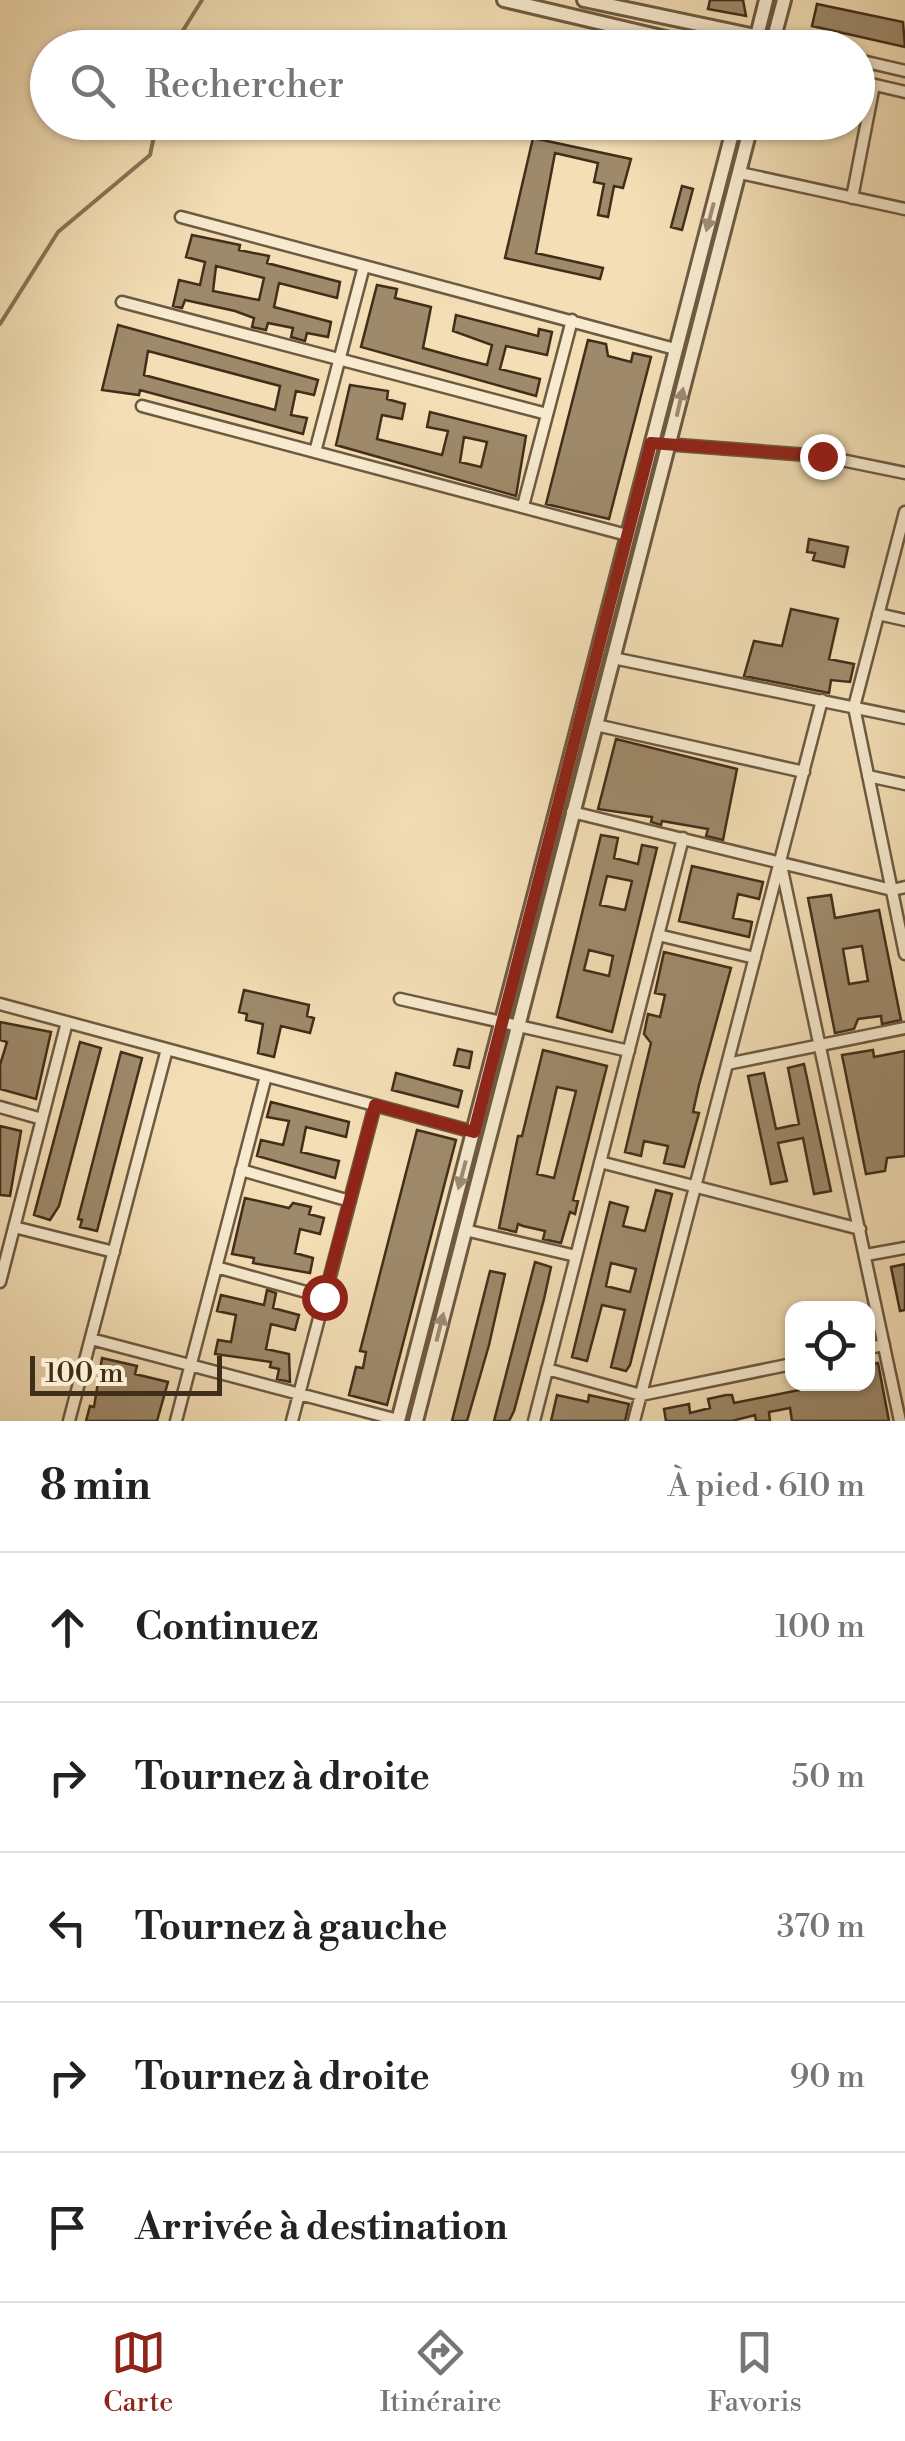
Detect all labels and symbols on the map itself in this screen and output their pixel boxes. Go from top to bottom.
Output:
one-way arrow [702,202,718,233]
one-way arrow [673,386,688,417]
route end [800,434,846,480]
one-way arrow [454,1160,470,1191]
route start [302,1275,348,1321]
one-way arrow [433,1311,449,1342]
scale bar [30,1351,222,1396]

